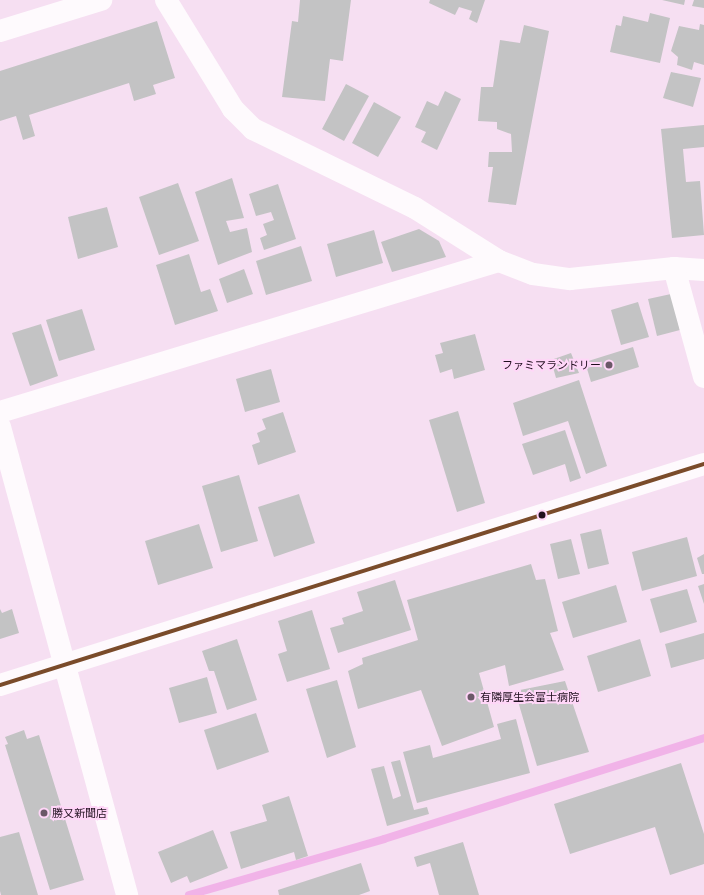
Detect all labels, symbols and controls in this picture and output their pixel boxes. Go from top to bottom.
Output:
place label: ファミマランドリー [502,358,601,372]
marker: ファミマランドリー [604,360,614,370]
unlabelled marker [537,510,547,520]
place label: 有隣厚生会富士病院 [480,690,579,704]
marker: 有隣厚生会富士病院 [465,691,477,703]
place label: 勝又新聞店 [52,806,107,820]
marker: 勝又新聞店 [39,808,49,818]

